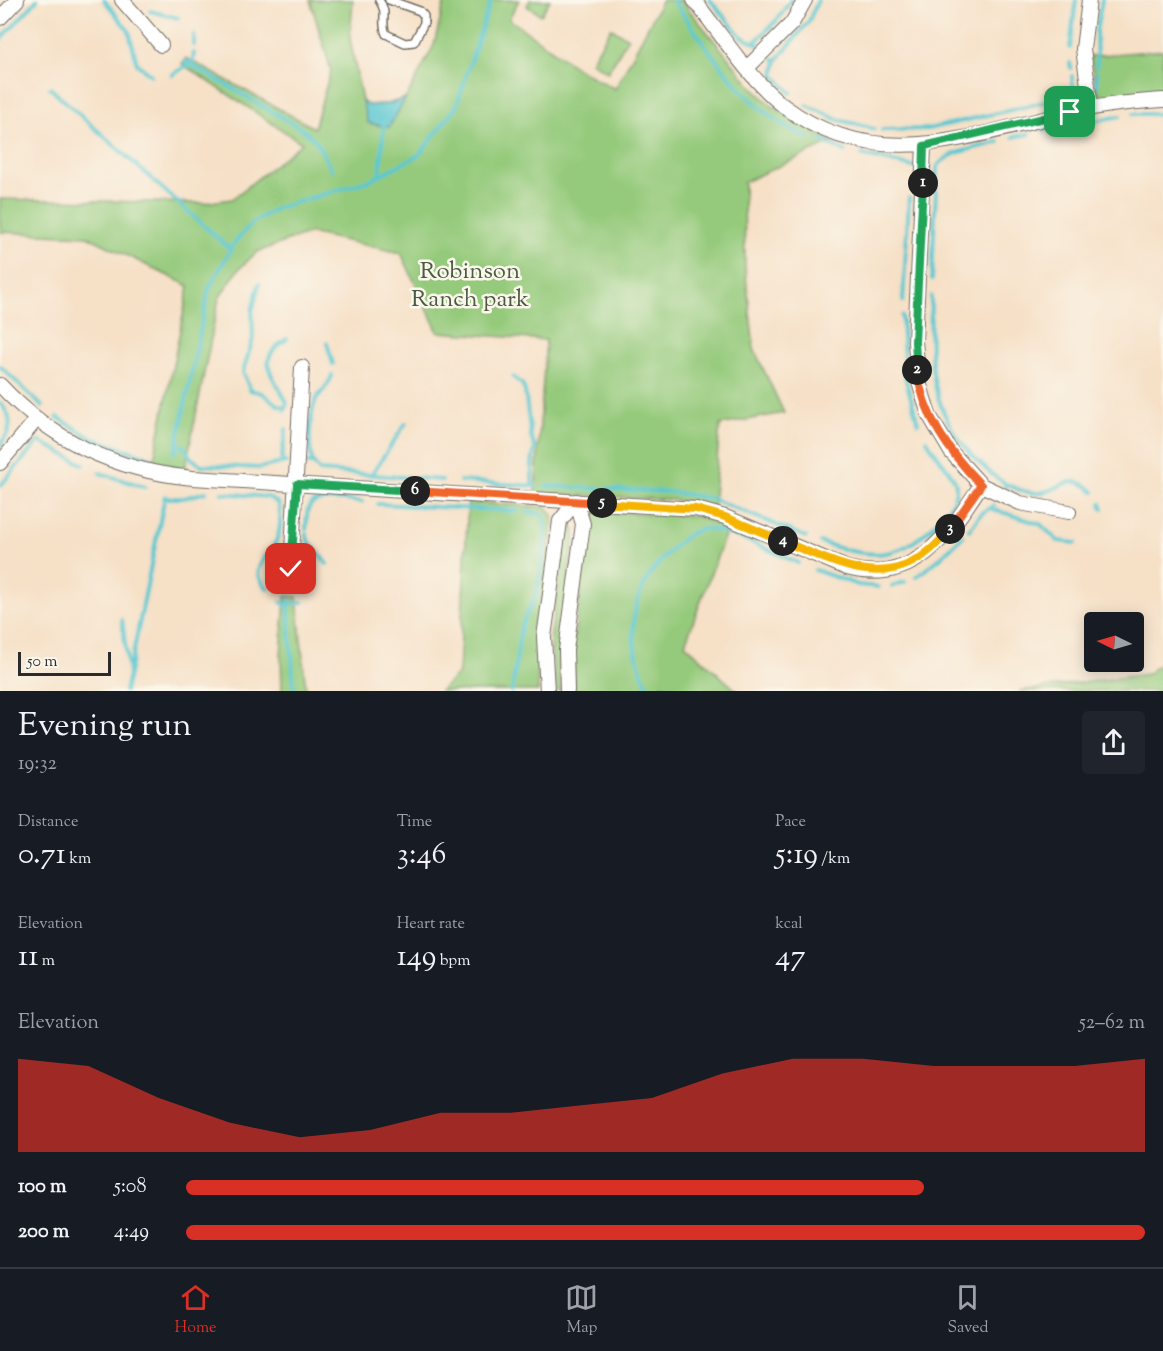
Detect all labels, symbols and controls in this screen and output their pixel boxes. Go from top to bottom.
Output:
pin [1044,86,1095,137]
icon: arrive [1053,95,1086,128]
pin: 1 [908,168,938,198]
text: 1 [920,171,926,194]
park label: Robinson Ranch park [411,255,529,317]
pin: 2 [902,355,932,385]
text: 2 [913,358,921,381]
pin: 6 [400,476,430,506]
text: 6 [411,479,419,502]
pin: 5 [587,488,617,518]
text: 5 [599,491,605,514]
pin: 3 [935,514,965,544]
text: 3 [947,517,953,540]
pin: 4 [768,526,798,556]
text: 4 [779,529,787,552]
pin [265,543,316,594]
icon: check [274,552,307,585]
north arrow [1084,612,1144,672]
map controls [1084,612,1144,672]
scale bar [18,649,111,676]
text: 50 m [27,651,58,674]
text: Evening run [18,703,192,751]
button: share [1082,711,1145,774]
text: 19:32 [18,750,57,779]
text: Distance [18,811,78,834]
text: Time [397,811,432,834]
text: Pace [775,811,806,834]
text: 0.71 [18,834,66,877]
text: 3:46 [397,834,446,877]
text: 5:19 [775,834,818,877]
text: km [66,848,91,871]
text: /km [818,848,850,871]
text: Elevation [18,913,83,936]
text: Heart rate [397,913,465,936]
text: kcal [775,913,803,936]
text: 11 [18,936,38,979]
text: 149 [397,936,436,979]
text: 47 [775,936,805,979]
text: m [38,950,55,973]
text: bpm [436,950,470,973]
text: Elevation [18,1009,99,1038]
text: 52–62 m [1079,1009,1145,1038]
text: 100 m [18,1173,67,1202]
text: 5:08 [114,1173,146,1202]
text: 200 m [18,1218,69,1247]
text: 4:49 [114,1218,149,1247]
tab: Home [174,1281,216,1340]
tab: Map [565,1281,598,1340]
tab: Saved [947,1281,988,1340]

